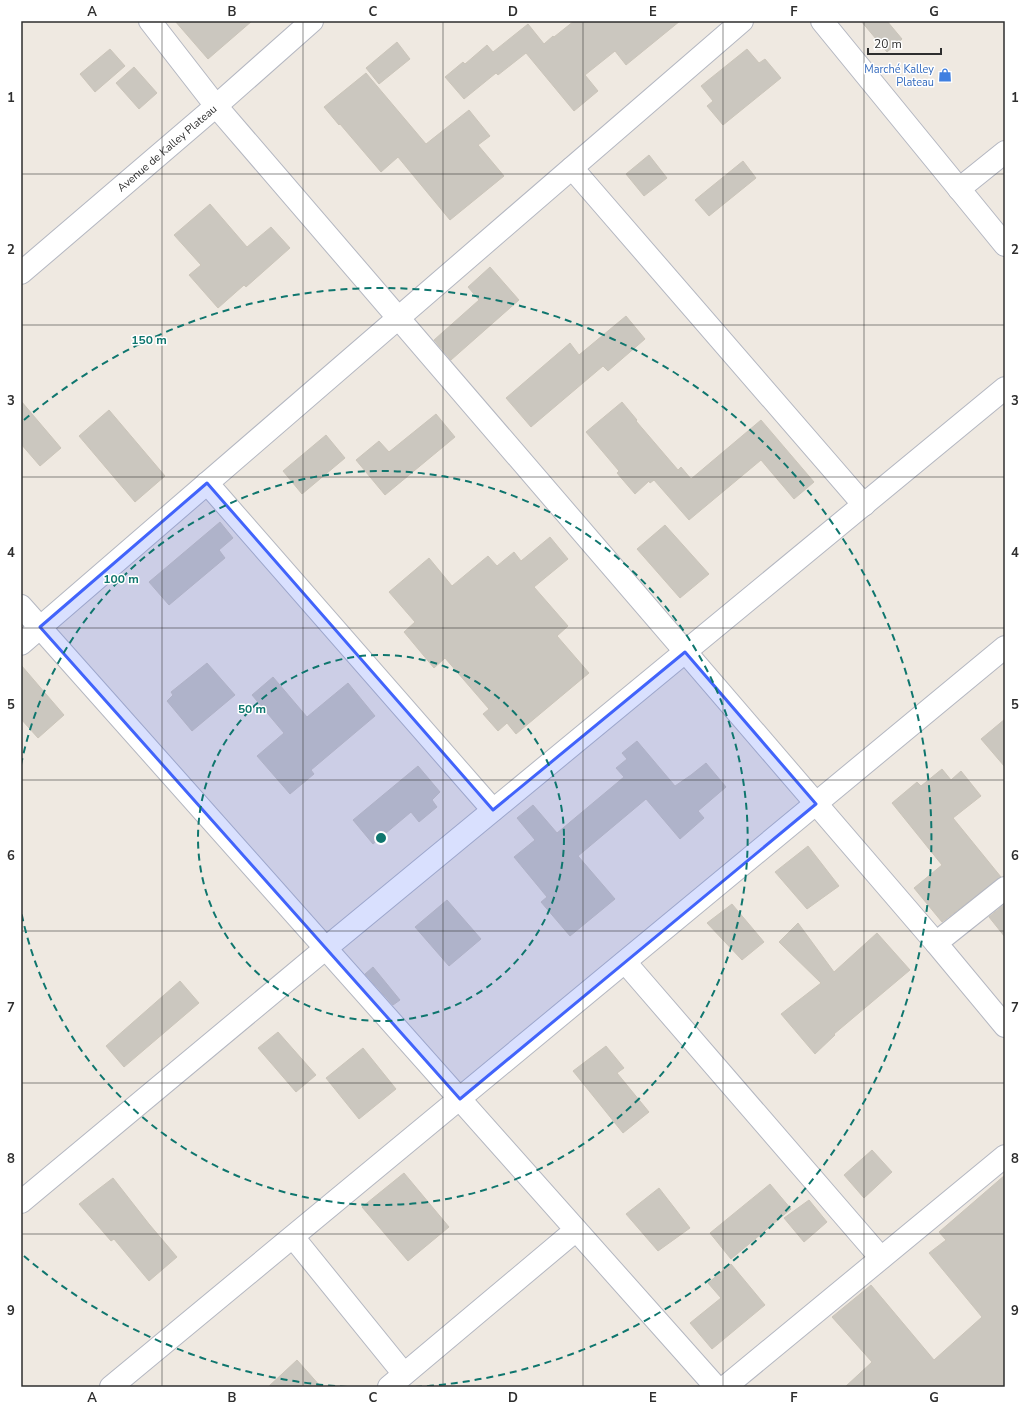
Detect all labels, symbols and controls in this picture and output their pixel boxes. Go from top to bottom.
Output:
text: A [87,3,97,21]
text: B [228,3,237,21]
text: C [369,3,378,21]
text: D [508,3,518,21]
text: E [649,3,657,21]
text: F [790,3,798,21]
text: G [929,3,939,21]
scale bar [868,30,941,56]
text: 20 m [874,36,902,52]
place label: Marché Kalley Plateau [864,62,934,90]
shop icon: Marché Kalley Plateau [937,67,953,83]
text: 1 [7,89,15,107]
text: 1 [1011,89,1019,107]
street label: Avenue de Kalley Plateau [114,101,220,195]
text: 2 [7,241,15,259]
text: 2 [1011,241,1019,259]
text: 150 m [131,332,167,348]
text: 3 [7,392,15,410]
text: 3 [1011,392,1019,410]
text: 4 [7,544,15,562]
text: 4 [1011,544,1019,562]
text: 100 m [103,571,139,587]
text: 5 [7,696,15,714]
text: 5 [1011,696,1019,714]
text: 50 m [238,701,266,717]
centre of rings [374,831,388,845]
text: 6 [7,847,15,865]
text: 6 [1011,847,1019,865]
text: 7 [7,999,15,1017]
text: 7 [1011,999,1019,1017]
text: 8 [7,1150,15,1168]
text: 8 [1011,1150,1019,1168]
text: 9 [7,1302,15,1320]
text: 9 [1011,1302,1019,1320]
text: A [87,1389,97,1407]
text: B [228,1389,237,1407]
text: C [369,1389,378,1407]
text: D [508,1389,518,1407]
text: E [649,1389,657,1407]
text: F [790,1389,798,1407]
text: G [929,1389,939,1407]

